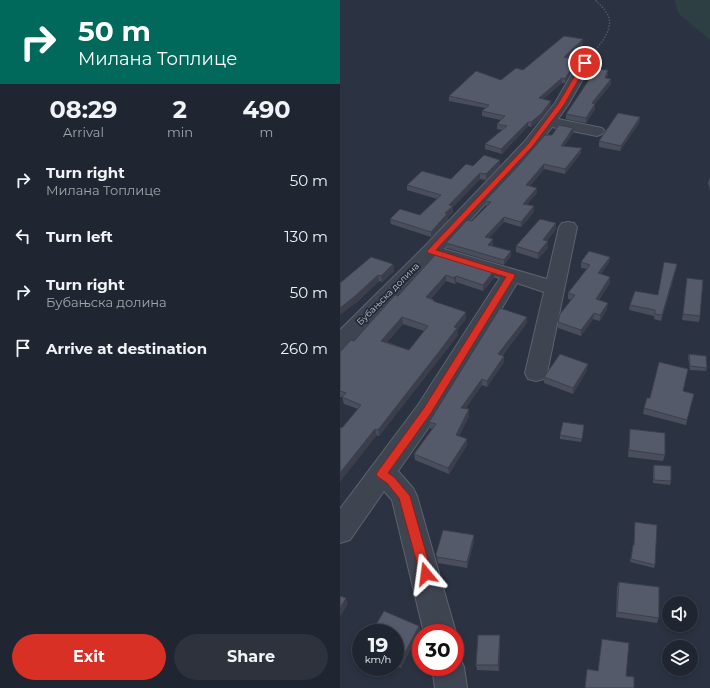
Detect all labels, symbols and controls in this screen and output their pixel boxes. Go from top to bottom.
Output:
text: 50 m [78,14,151,48]
icon: right [12,16,64,68]
pin [568,46,602,80]
text: Милана Топлице [78,48,237,70]
icon: arrive [574,52,596,74]
text: 08:29 [50,95,117,124]
text: 2 [173,95,187,124]
text: 490 [242,95,291,124]
text: Arrival [63,124,104,140]
text: min [167,124,193,140]
text: m [260,124,273,140]
text: Turn right [46,163,125,182]
icon: right [12,169,34,191]
text: 50 m [290,171,328,190]
text: Милана Топлице [46,182,161,198]
icon: left [12,225,34,247]
text: Turn left [46,227,113,246]
text: 130 m [284,227,328,246]
street label: Бубањска долина [354,260,421,327]
text: Turn right [46,275,125,294]
icon: right [12,281,34,303]
text: 50 m [290,283,328,302]
text: Бубањска долина [46,294,167,310]
icon: arrive [12,337,34,359]
text: Arrive at destination [46,339,207,358]
text: 260 m [281,339,328,358]
position arrow [405,553,447,595]
map controls [662,596,698,676]
button: sound [662,596,698,632]
speed limit sign: 30 [412,624,464,676]
text: 19 [368,633,388,657]
button: Exit [12,634,166,680]
button: Share [174,634,328,680]
button: layers [662,640,698,676]
text: km/h [365,653,391,666]

